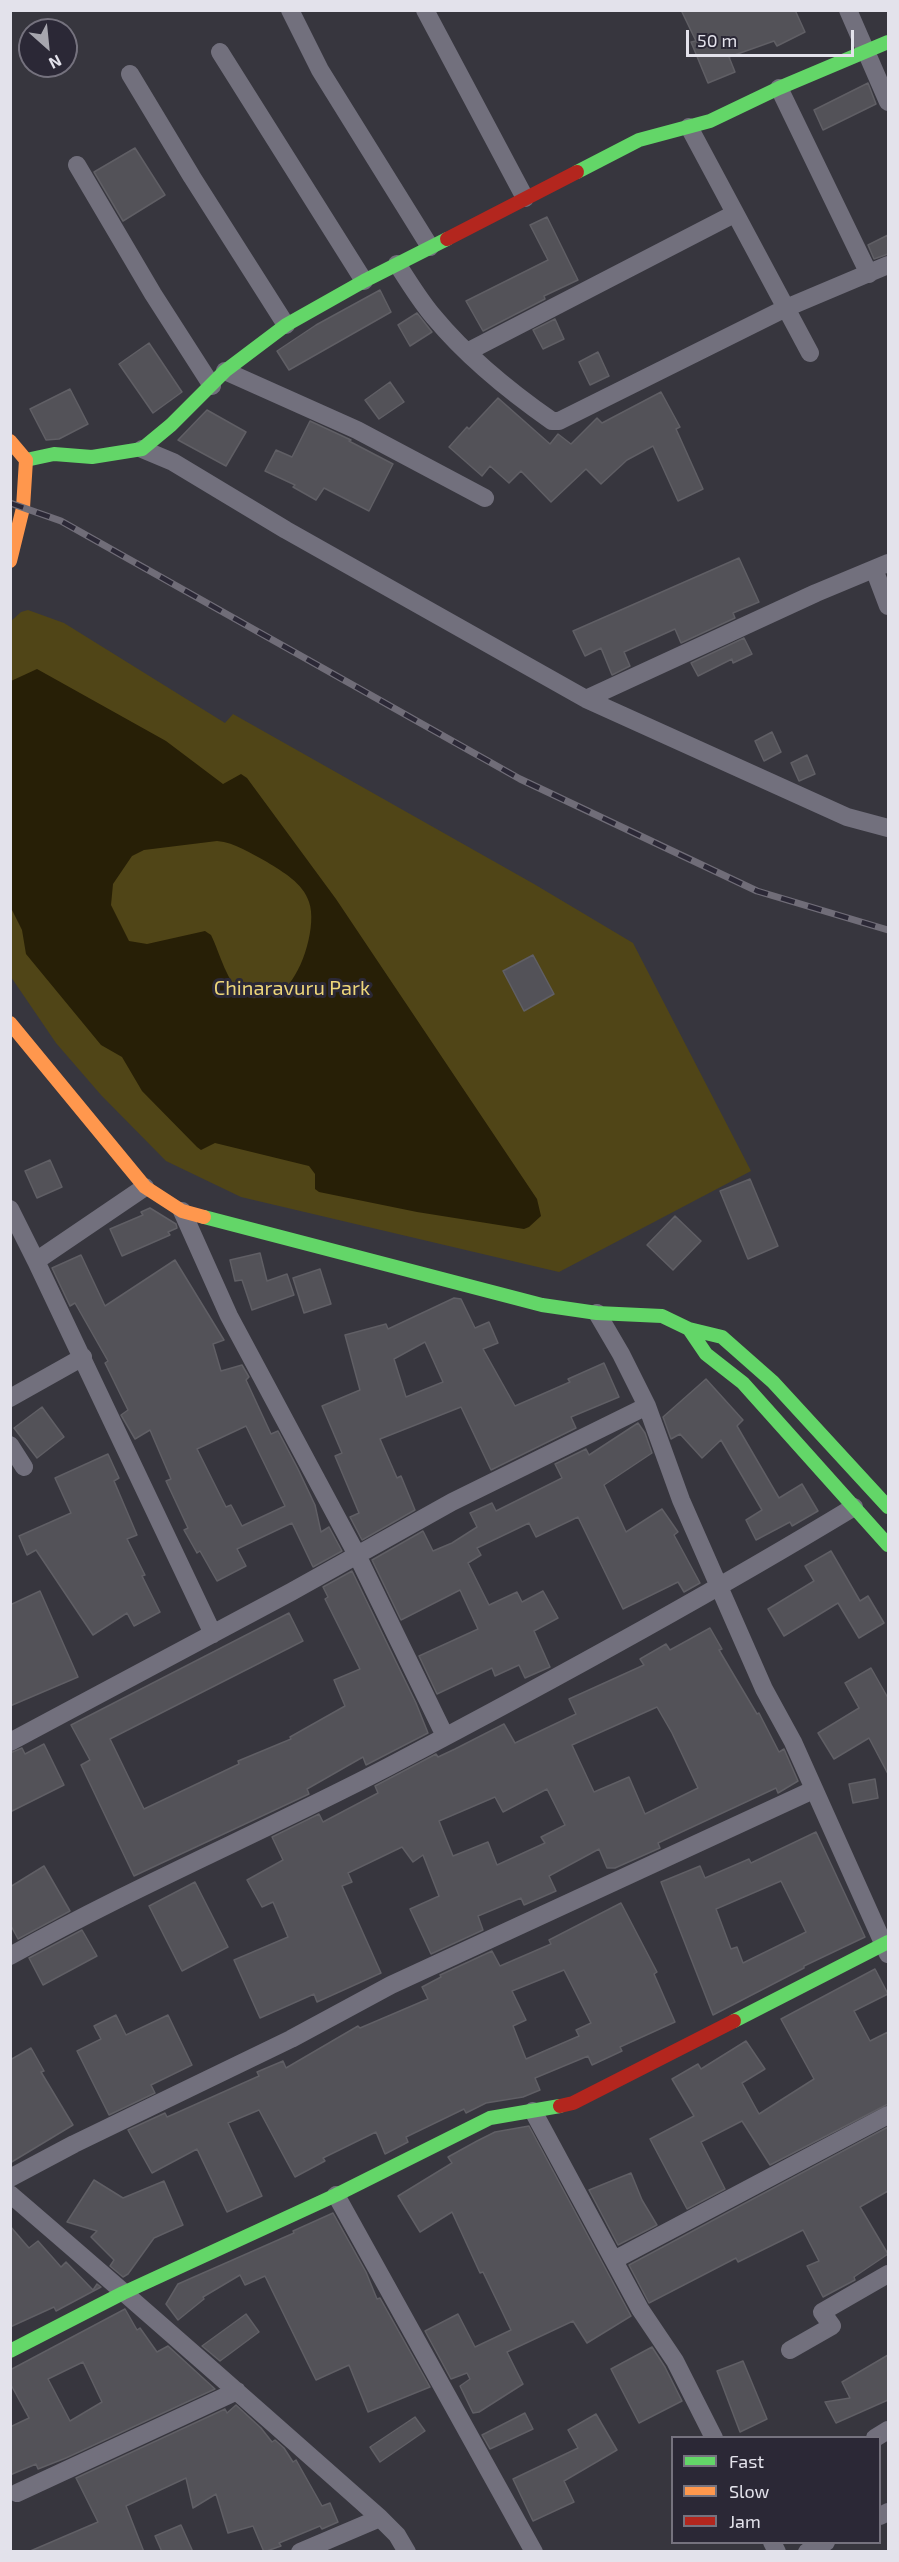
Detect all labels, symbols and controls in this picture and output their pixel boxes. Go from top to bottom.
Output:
north arrow [18,18,78,78]
scale bar [689,18,857,56]
text: 50 m [697,29,737,51]
text: N [46,52,65,74]
park label: Chinaravuru Park [214,976,370,1000]
legend [671,2436,881,2544]
text: Fast [729,2450,764,2472]
text: Slow [729,2480,769,2502]
text: Jam [729,2510,761,2532]

